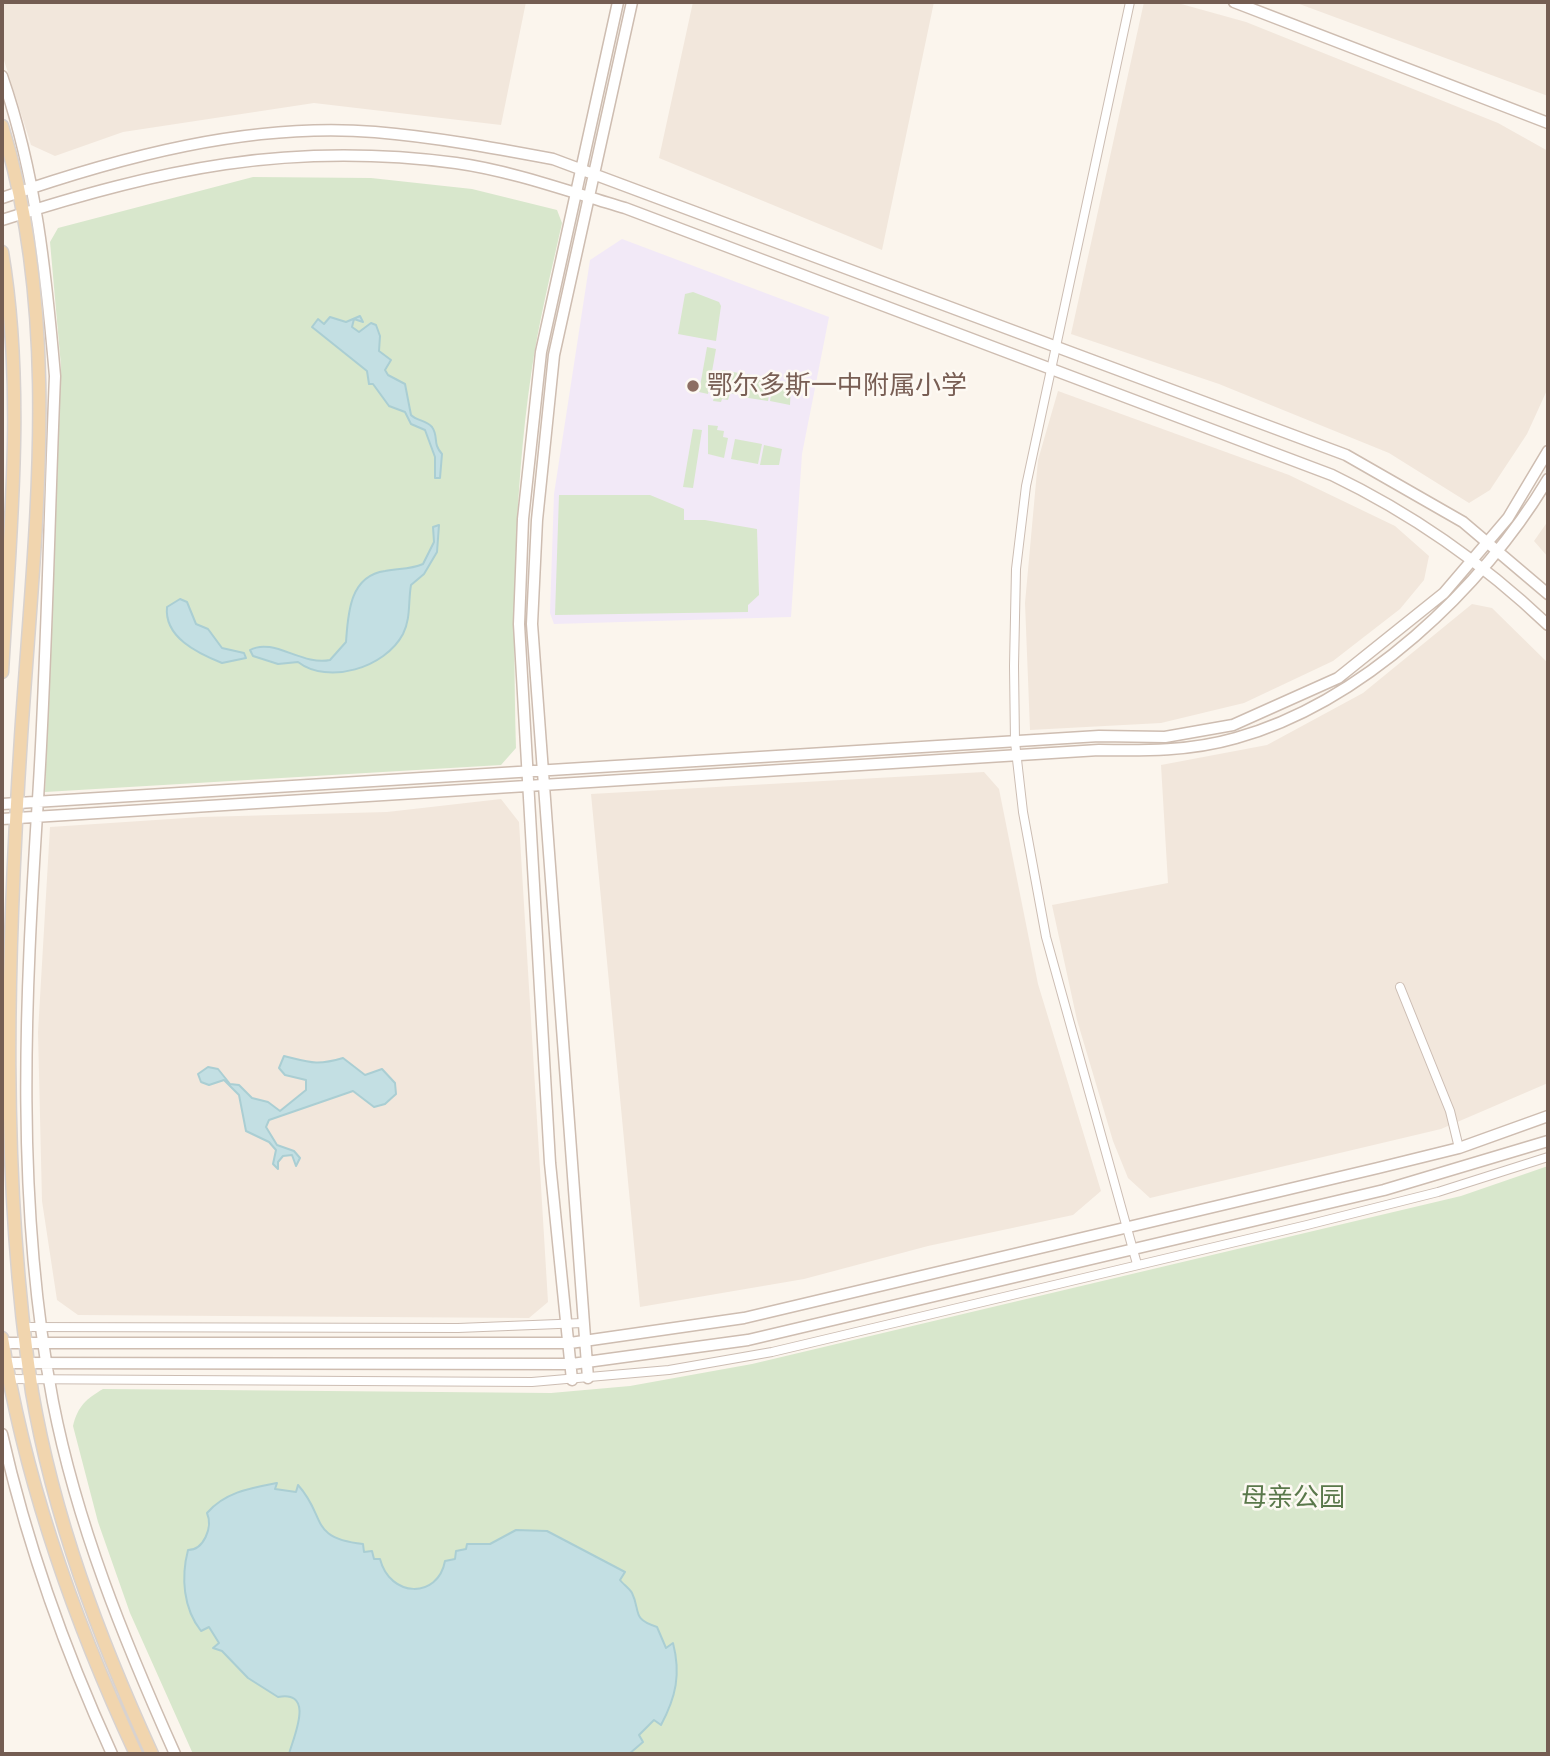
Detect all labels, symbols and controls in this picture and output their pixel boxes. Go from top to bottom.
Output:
place label: 鄂尔多斯一中附属小学 [707,370,967,402]
marker: 鄂尔多斯一中附属小学 [685,378,701,394]
park label: 母亲公园 [1241,1482,1345,1514]

